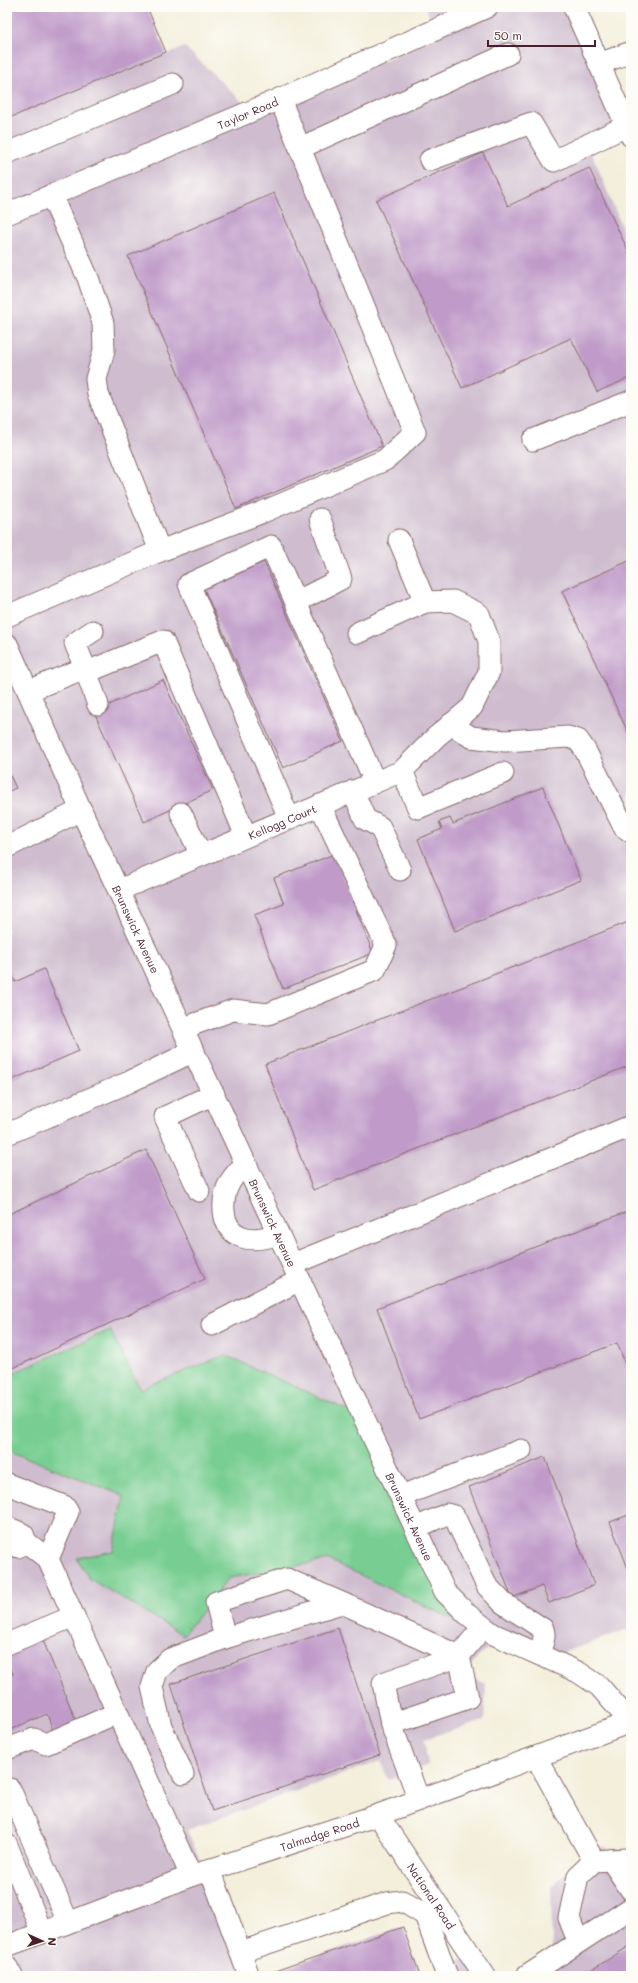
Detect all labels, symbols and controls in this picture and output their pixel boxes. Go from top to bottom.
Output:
scale bar [488,22,595,48]
text: 50 m [494,27,522,43]
street label: Taylor Road [215,93,280,132]
street label: Kellogg Court [246,800,319,842]
street label: Brunswick Avenue [109,882,163,976]
street label: Brunswick Avenue [246,1176,300,1269]
street label: Brunswick Avenue [383,1470,437,1563]
street label: Talmadge Road [278,1814,361,1854]
street label: National Road [404,1860,459,1932]
north arrow [22,1921,62,1961]
text: N [45,1937,60,1946]

